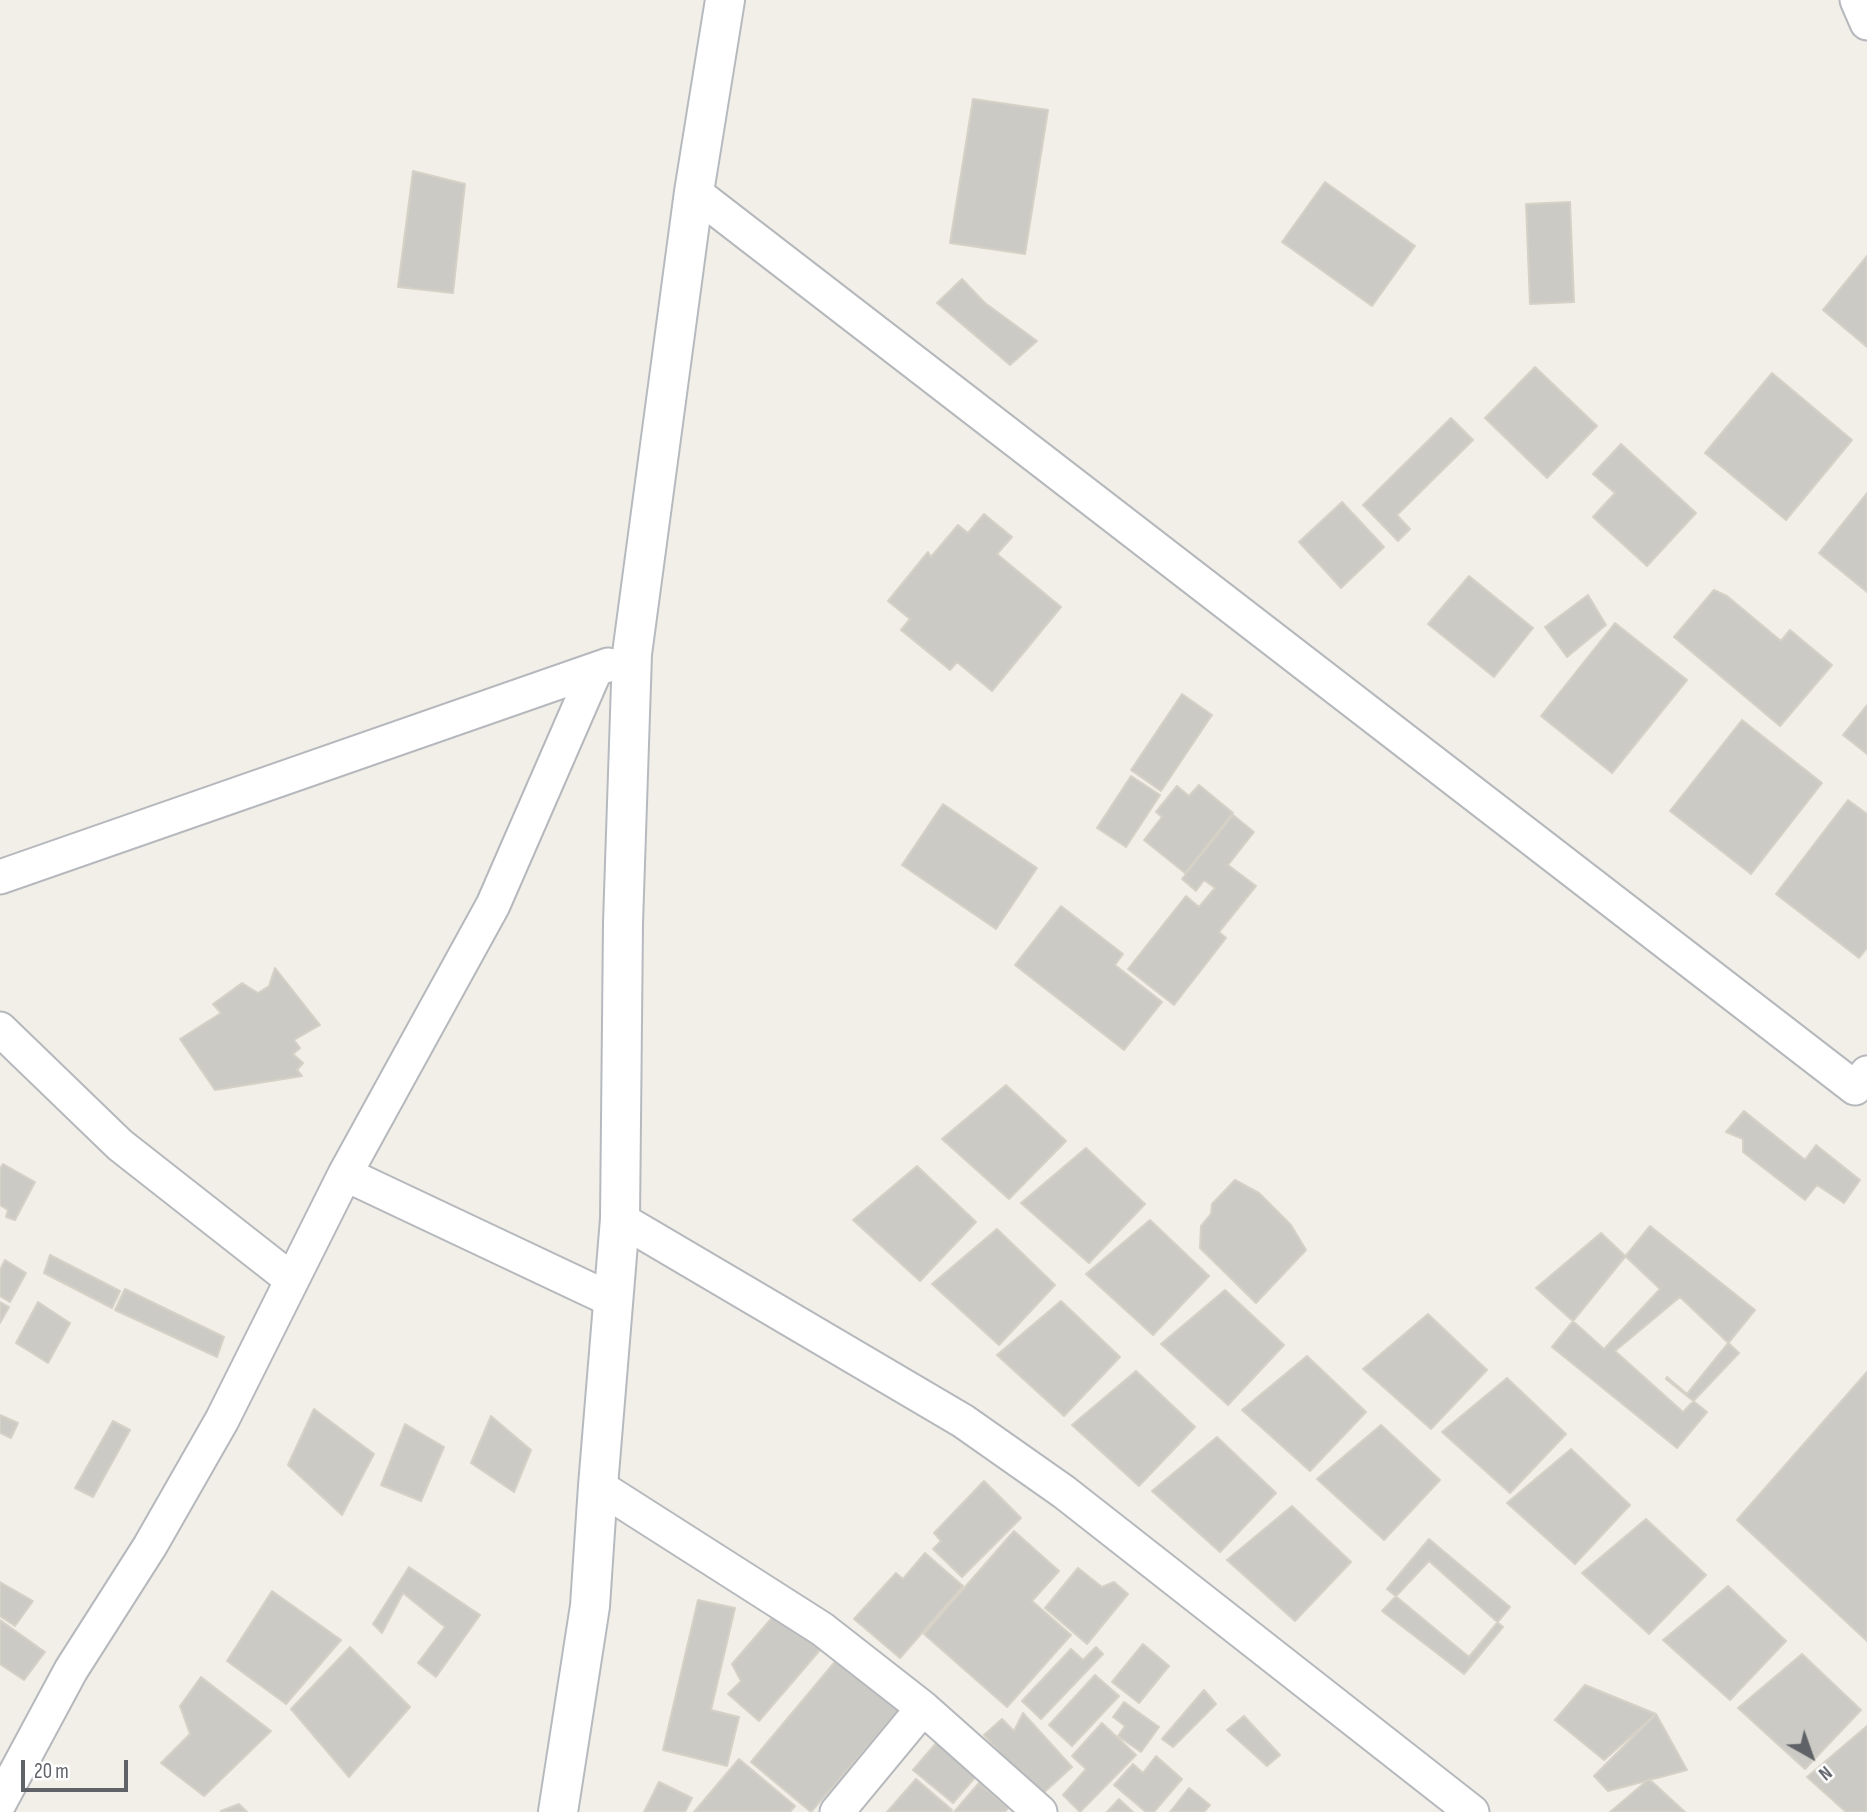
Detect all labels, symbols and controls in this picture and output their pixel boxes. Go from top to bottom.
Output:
north arrow [1776,1721,1846,1791]
scale bar [24,1745,131,1789]
text: 20 m [34,1759,69,1784]
text: N [1814,1760,1836,1785]

